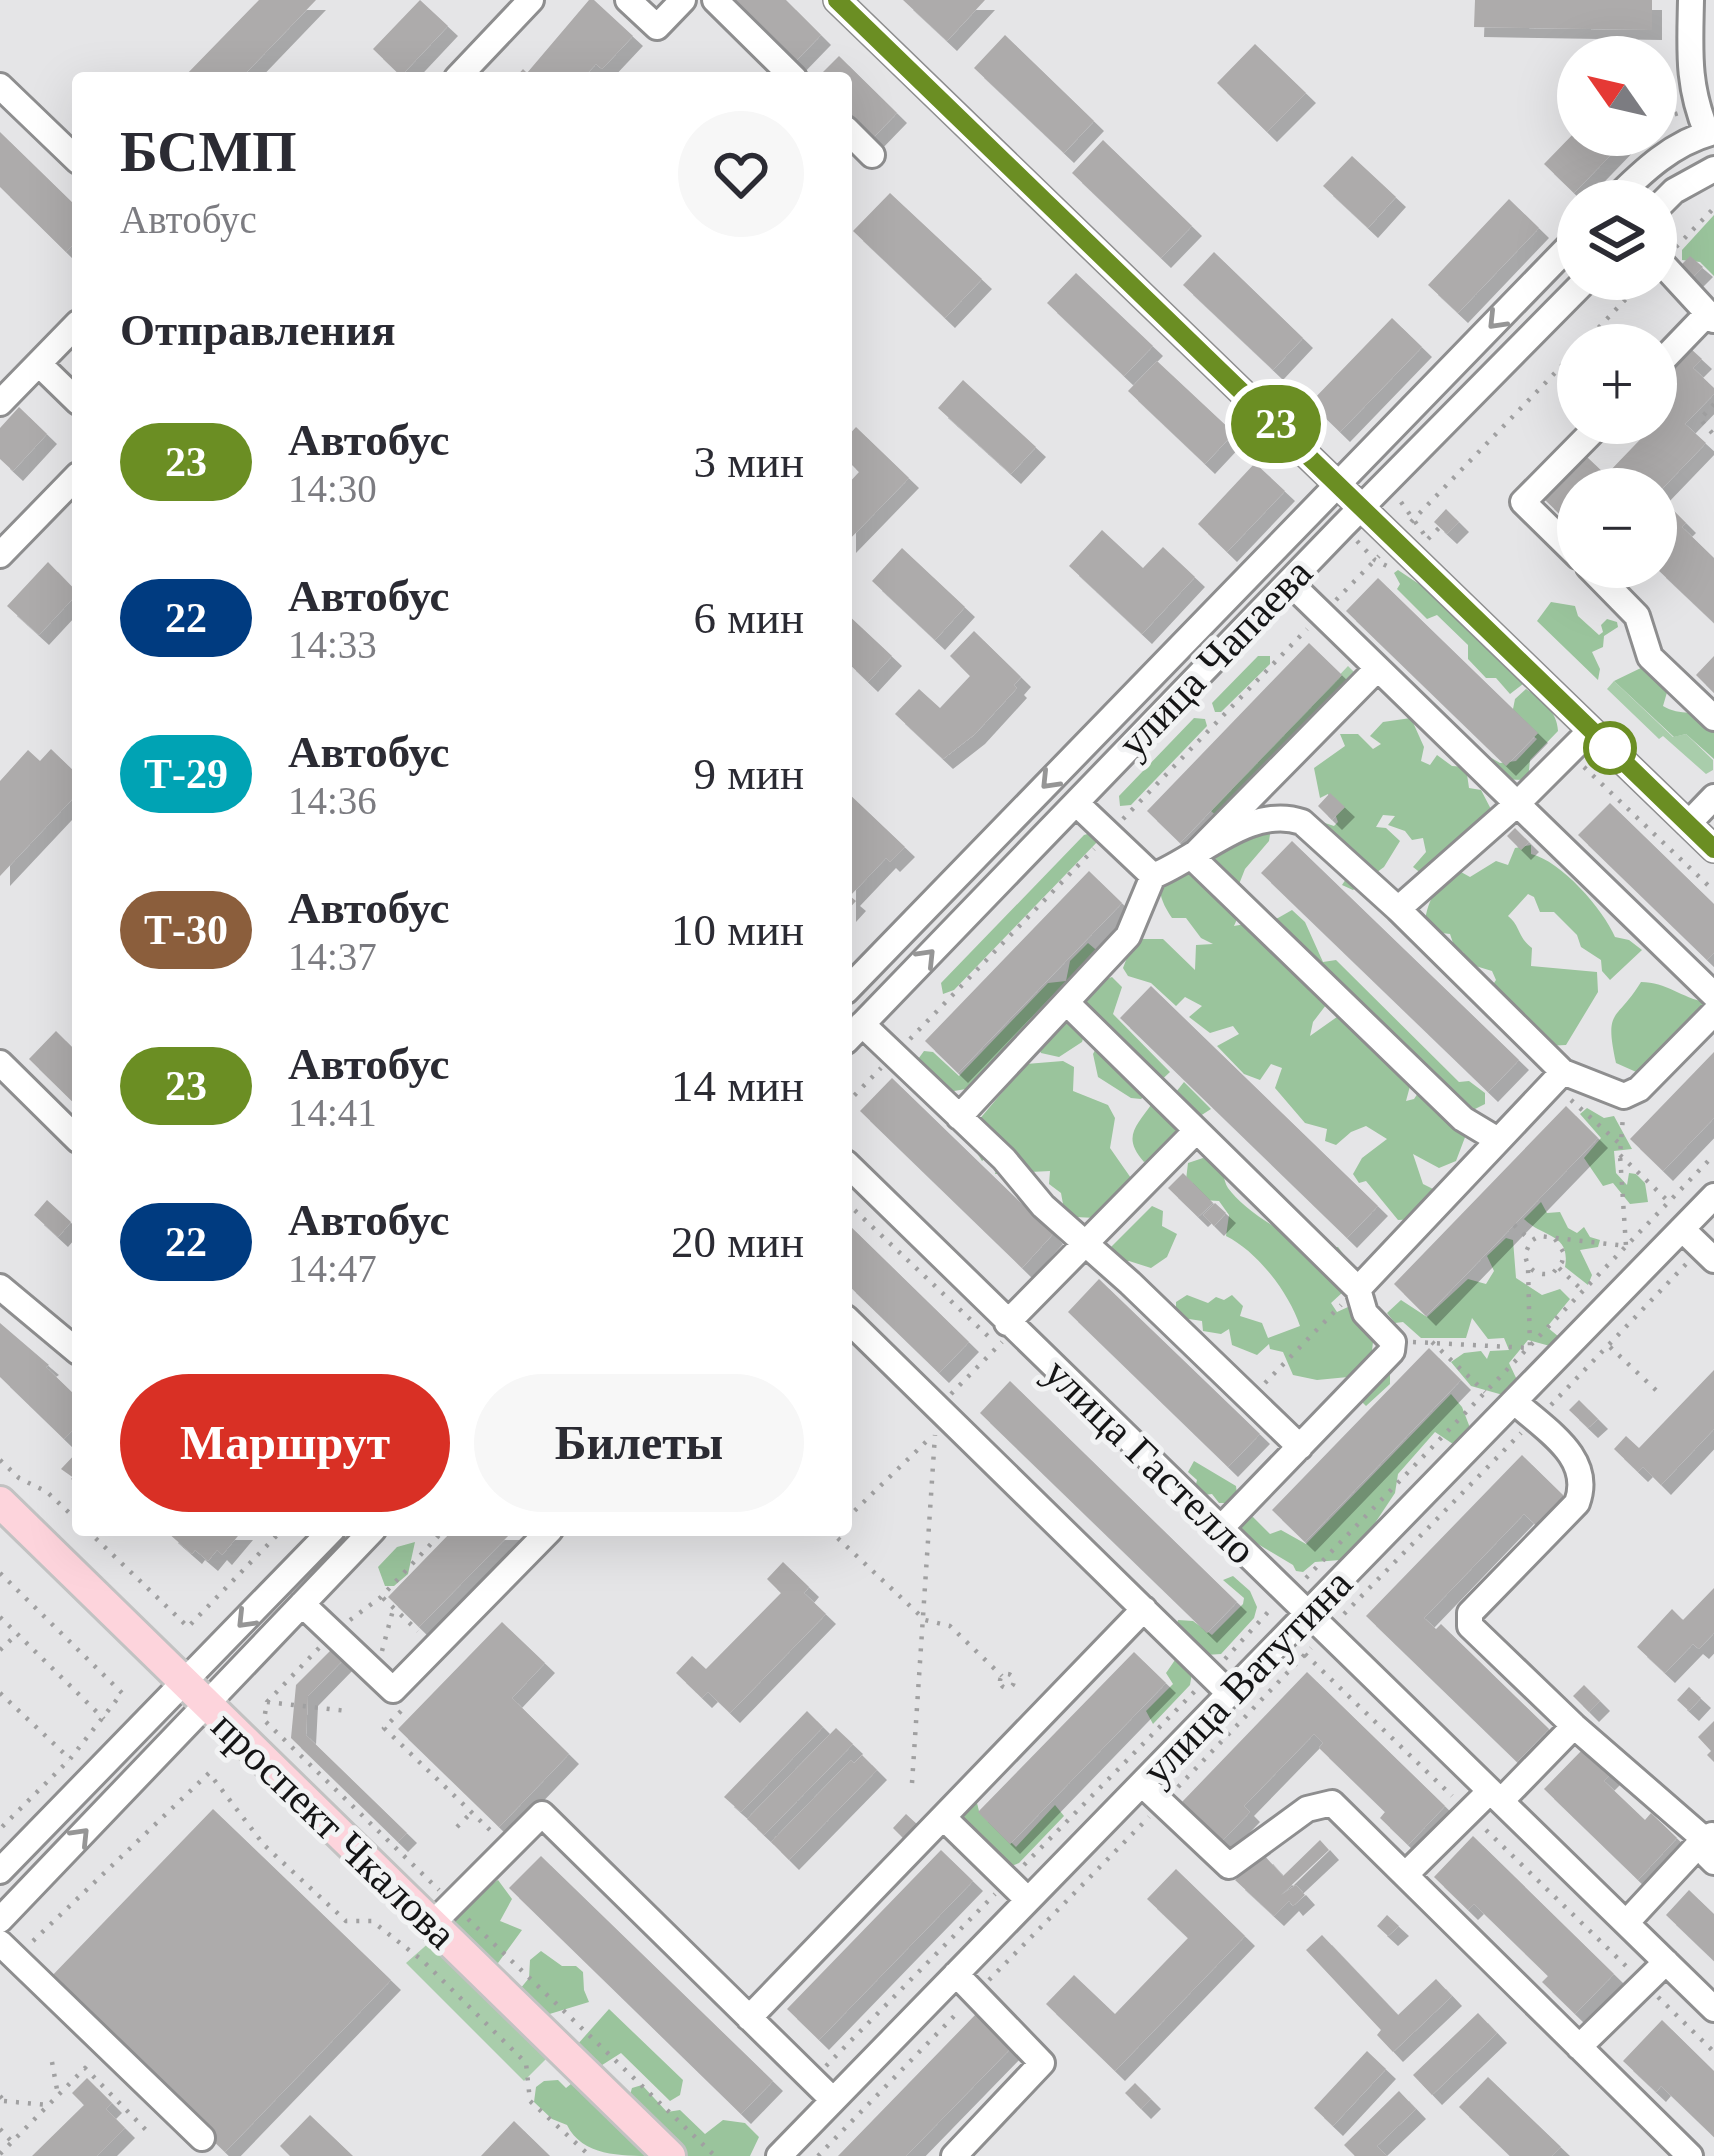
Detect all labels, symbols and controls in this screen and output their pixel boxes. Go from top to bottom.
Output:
north arrow [1557,36,1677,156]
map controls [1557,36,1677,588]
button: heart [678,111,804,237]
text: БСМП [120,120,297,183]
button: layers [1557,180,1677,300]
text: Автобус [120,198,257,241]
text: Отправления [120,305,396,355]
one-way arrow [1489,307,1511,329]
button: + [1557,324,1677,444]
line badge: 23 [1222,385,1330,463]
text: 23 [1255,401,1297,447]
text: Автобус [288,415,450,465]
text: 3 мин [694,437,804,487]
text: 23 [165,439,207,485]
text: 14:30 [288,467,377,510]
button: − [1557,468,1677,588]
street label: улица Чапаева [1109,549,1321,767]
text: Автобус [288,571,450,621]
text: 6 мин [694,593,804,643]
text: 22 [165,595,207,641]
text: 14:33 [288,623,377,666]
unlabelled marker [1585,723,1635,773]
text: Автобус [288,727,450,777]
text: 9 мин [694,749,804,799]
text: Т-29 [144,751,228,797]
one-way arrow [1041,767,1063,789]
text: 14:36 [288,779,377,822]
text: Автобус [288,883,450,933]
text: 10 мин [671,905,804,955]
text: Т-30 [144,907,228,953]
text: 14:37 [288,935,377,978]
one-way arrow [913,949,935,971]
text: Автобус [288,1039,450,1089]
text: 14 мин [671,1061,804,1111]
text: 23 [165,1063,207,1109]
text: 14:41 [288,1091,377,1134]
text: Автобус [288,1195,450,1245]
text: 20 мин [671,1217,804,1267]
text: 22 [165,1219,207,1265]
text: 14:47 [288,1247,377,1290]
street label: улица Гастелло [1035,1349,1265,1573]
button: Маршрут [120,1374,450,1512]
button: Билеты [474,1374,804,1512]
street label: улица Ватутина [1133,1560,1361,1794]
one-way arrow [238,1606,260,1628]
street label: проспект Чкалова [203,1702,465,1958]
one-way arrow [67,1828,89,1850]

